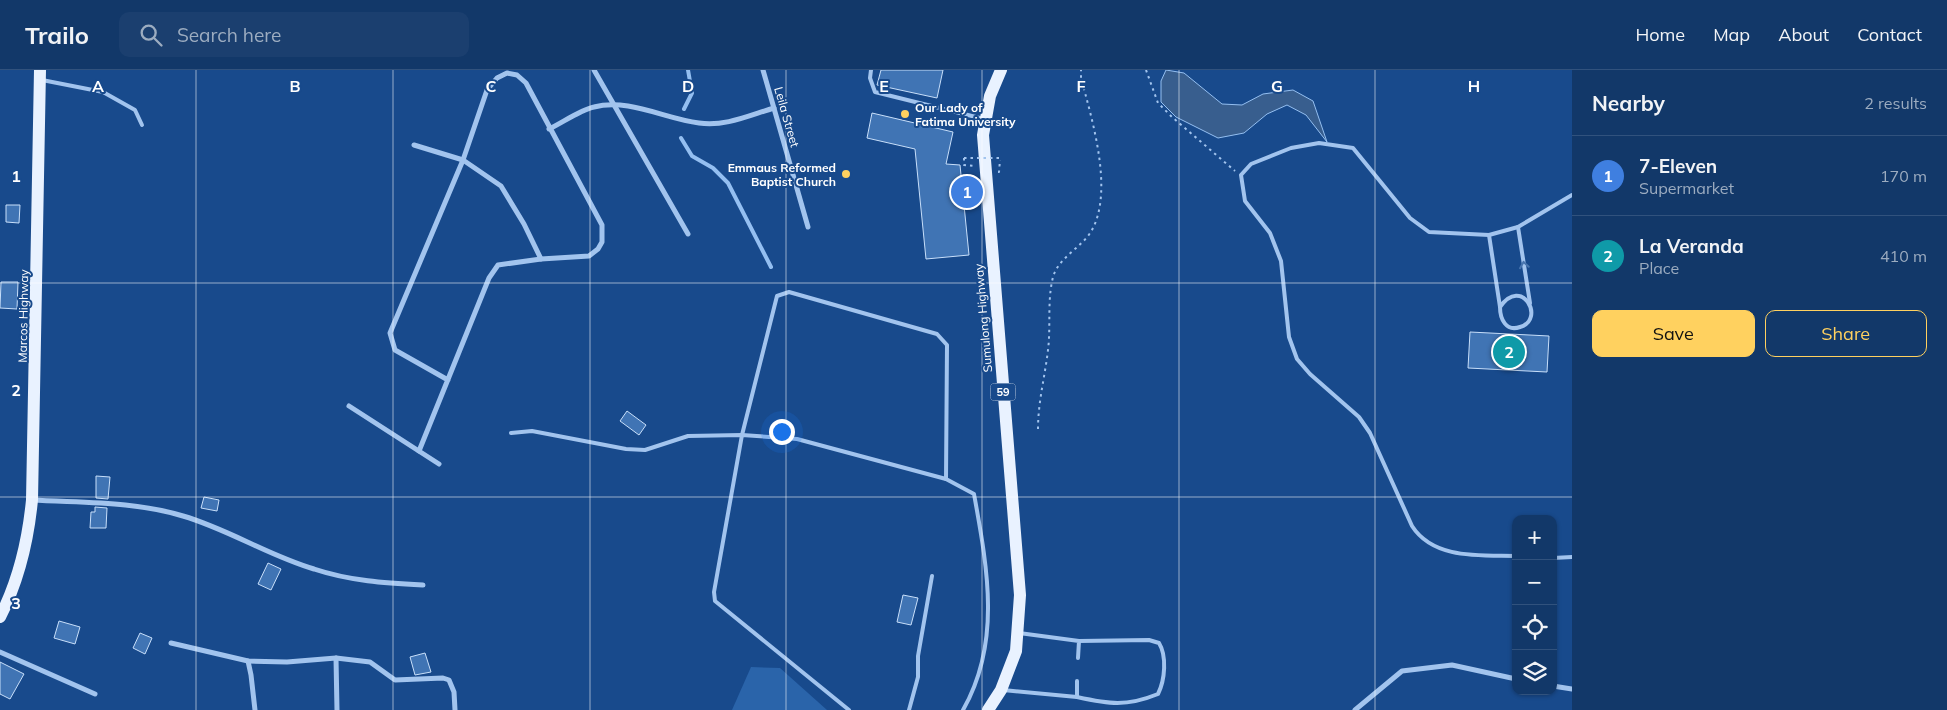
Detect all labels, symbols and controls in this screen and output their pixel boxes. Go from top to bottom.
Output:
search box [119,12,469,57]
text: Trailo [25,20,89,50]
icon: search [137,21,165,49]
text: Search here [177,23,281,47]
text: Home [1635,23,1685,46]
text: Map [1713,23,1750,46]
text: About [1778,23,1829,46]
text: Contact [1857,23,1922,46]
text: A [92,76,104,96]
text: B [289,76,301,96]
text: C [486,76,497,96]
text: D [682,76,694,96]
text: E [879,76,889,96]
text: F [1076,76,1086,96]
text: G [1271,76,1283,96]
text: H [1468,76,1480,96]
street label: Leila Street [771,85,803,149]
text: Nearby [1592,90,1665,116]
text: 2 results [1864,93,1927,113]
place label: Our Lady of Fatima University [915,100,1016,129]
marker: Our Lady of Fatima University [899,108,911,120]
text: 7-Eleven [1639,154,1717,178]
place label: Emmaus Reformed Baptist Church [728,160,836,189]
text: 1 [11,166,21,186]
text: 1 [1603,166,1613,186]
text: 170 m [1880,166,1927,186]
marker: Emmaus Reformed Baptist Church [840,168,852,180]
pin: 1 [951,173,983,211]
text: Supermarket [1639,178,1734,198]
text: La Veranda [1639,234,1744,258]
text: 2 [1603,246,1613,266]
text: 410 m [1880,246,1927,266]
text: Place [1639,258,1679,278]
one-way arrow [1519,261,1529,270]
street label: Sumulong Highway [971,262,995,373]
street label: Marcos Highway [15,268,31,363]
button: Save [1592,310,1755,357]
button: Share [1765,310,1927,357]
pin: 2 [1493,333,1525,371]
text: 2 [11,380,21,400]
road number: 59 [990,384,1016,401]
your location [769,419,795,445]
map controls [1512,515,1557,695]
button: + [1512,515,1557,560]
button: − [1512,560,1557,605]
text: 3 [11,593,21,613]
button: locate [1512,605,1557,650]
button: layers [1512,650,1557,695]

